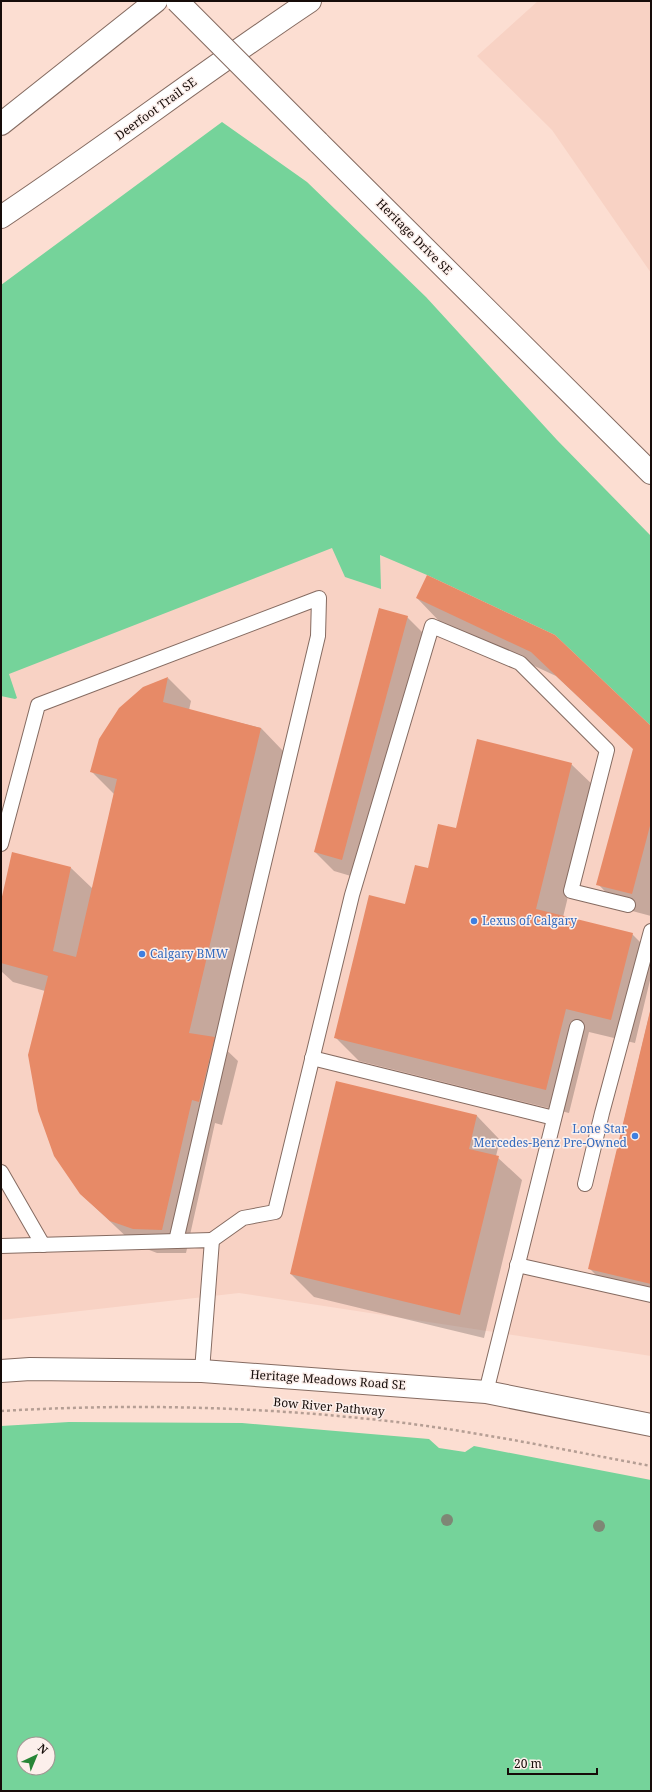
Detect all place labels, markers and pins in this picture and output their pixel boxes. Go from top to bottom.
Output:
place label: Lexus of Calgary [482,912,577,929]
marker: Lexus of Calgary [469,916,479,926]
place label: Calgary BMW [150,945,229,962]
marker: Calgary BMW [137,949,147,959]
place label: Lone Star Mercedes-Benz Pre-Owned [473,1120,628,1151]
marker: Lone Star Mercedes-Benz Pre-Owned [630,1131,640,1141]

